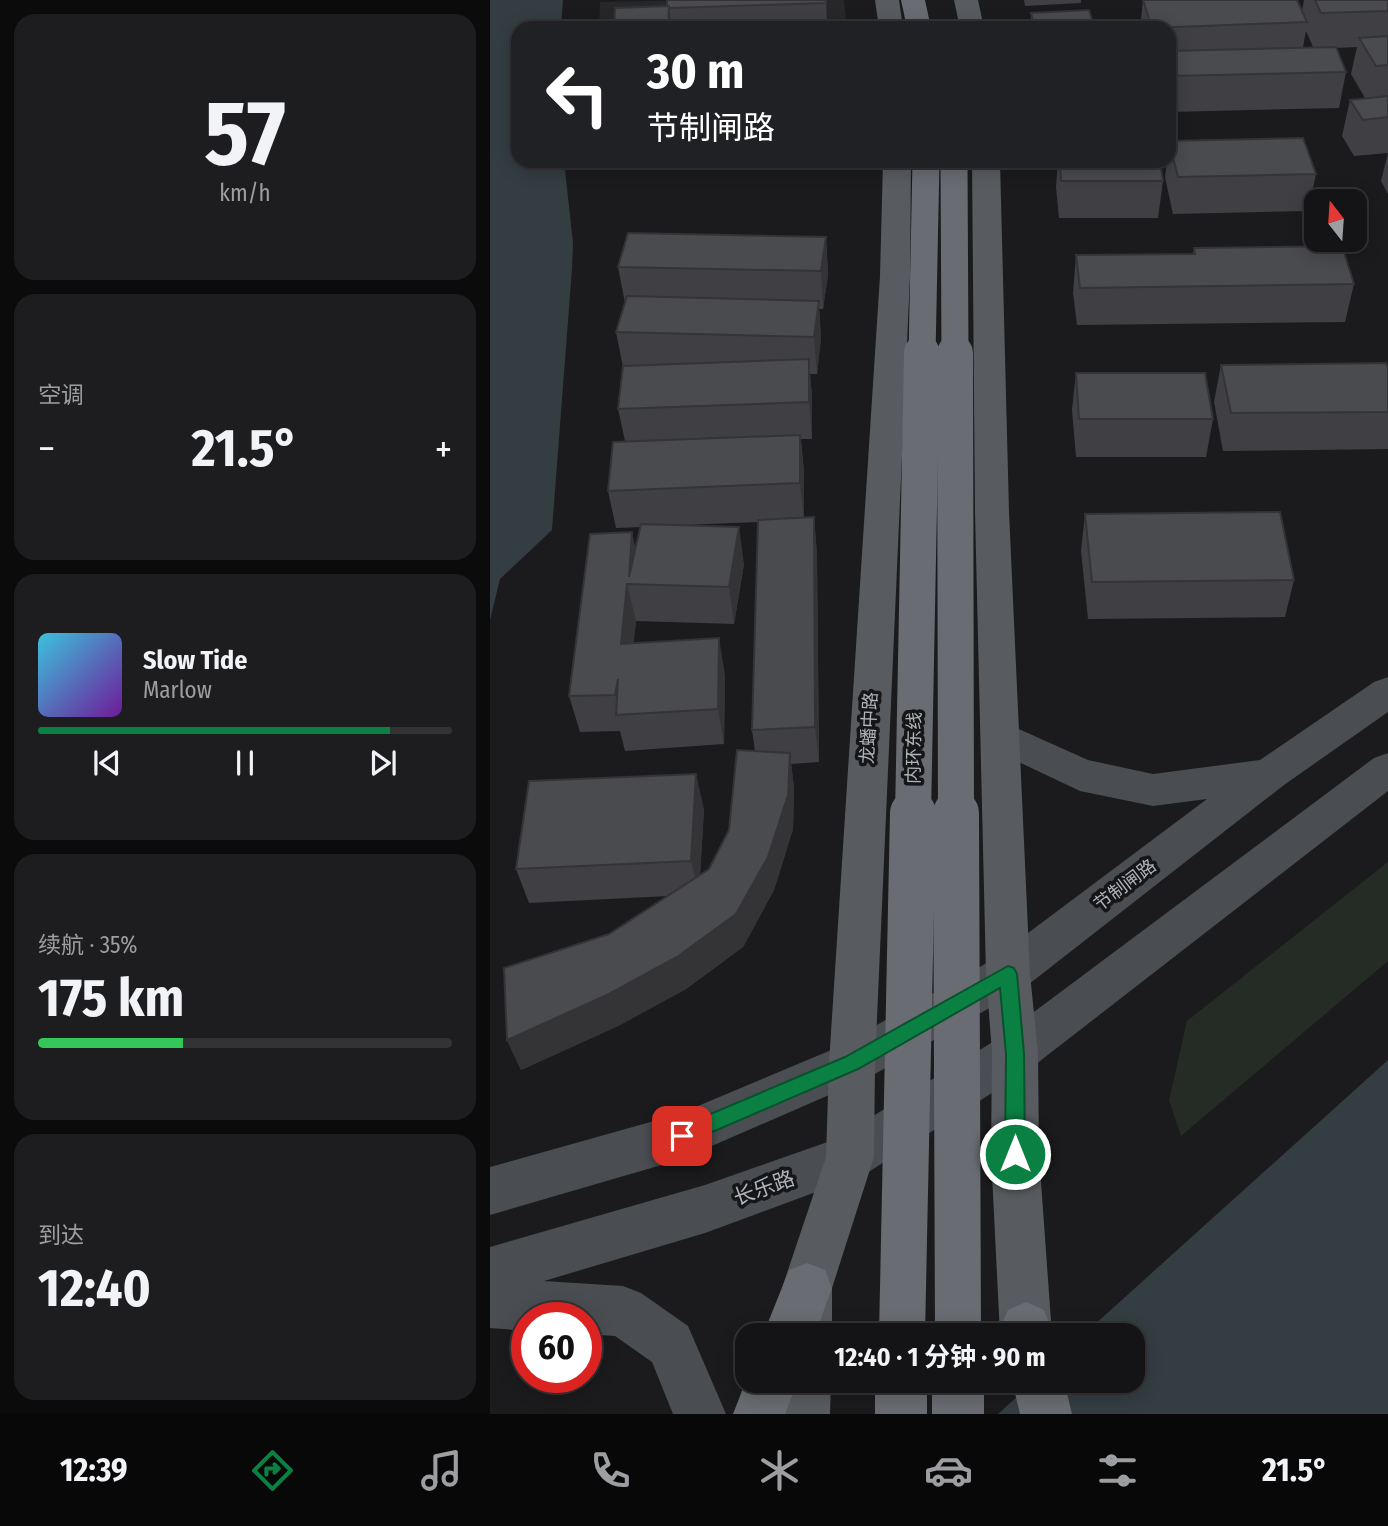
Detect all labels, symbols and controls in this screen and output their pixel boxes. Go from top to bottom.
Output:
text: 30 m [647,42,745,101]
icon: left [532,49,623,140]
text: 57 [204,79,286,188]
text: 节制闸路 [647,109,775,147]
text: km/h [219,179,271,207]
north arrow [1304,189,1367,252]
map controls [1304,189,1367,252]
text: 空调 [38,381,84,409]
text: 21.5° [191,417,298,480]
text: − [38,426,55,472]
text: + [435,426,452,472]
text: Slow Tide [143,645,247,676]
text: Marlow [143,676,212,704]
street label: 龙蟠中路 [856,691,882,765]
street label: 内环东线 [902,712,926,784]
icon: previous [88,744,126,782]
icon: pause [226,744,264,782]
icon: next [364,744,402,782]
street label: 节制闸路 [1090,855,1160,915]
text: 续航 · 35% [38,931,137,959]
text: 175 km [38,967,184,1030]
pin [652,1106,712,1166]
icon: arrive [663,1117,701,1155]
position arrow [978,1117,1052,1191]
street label: 长乐路 [730,1165,798,1211]
text: 到达 [38,1221,84,1249]
text: 12:40 [38,1257,151,1320]
speed limit sign: 60 [511,1302,602,1393]
text: 12:40 · 1 分钟 · 90 m [834,1342,1046,1373]
icon: directions [248,1446,297,1495]
icon: music [417,1446,466,1495]
icon: phone [586,1446,635,1495]
icon: climate [755,1446,804,1495]
icon: car [924,1446,973,1495]
icon: filters [1093,1446,1142,1495]
text: 12:39 [60,1451,128,1489]
text: 21.5° [1262,1451,1328,1489]

